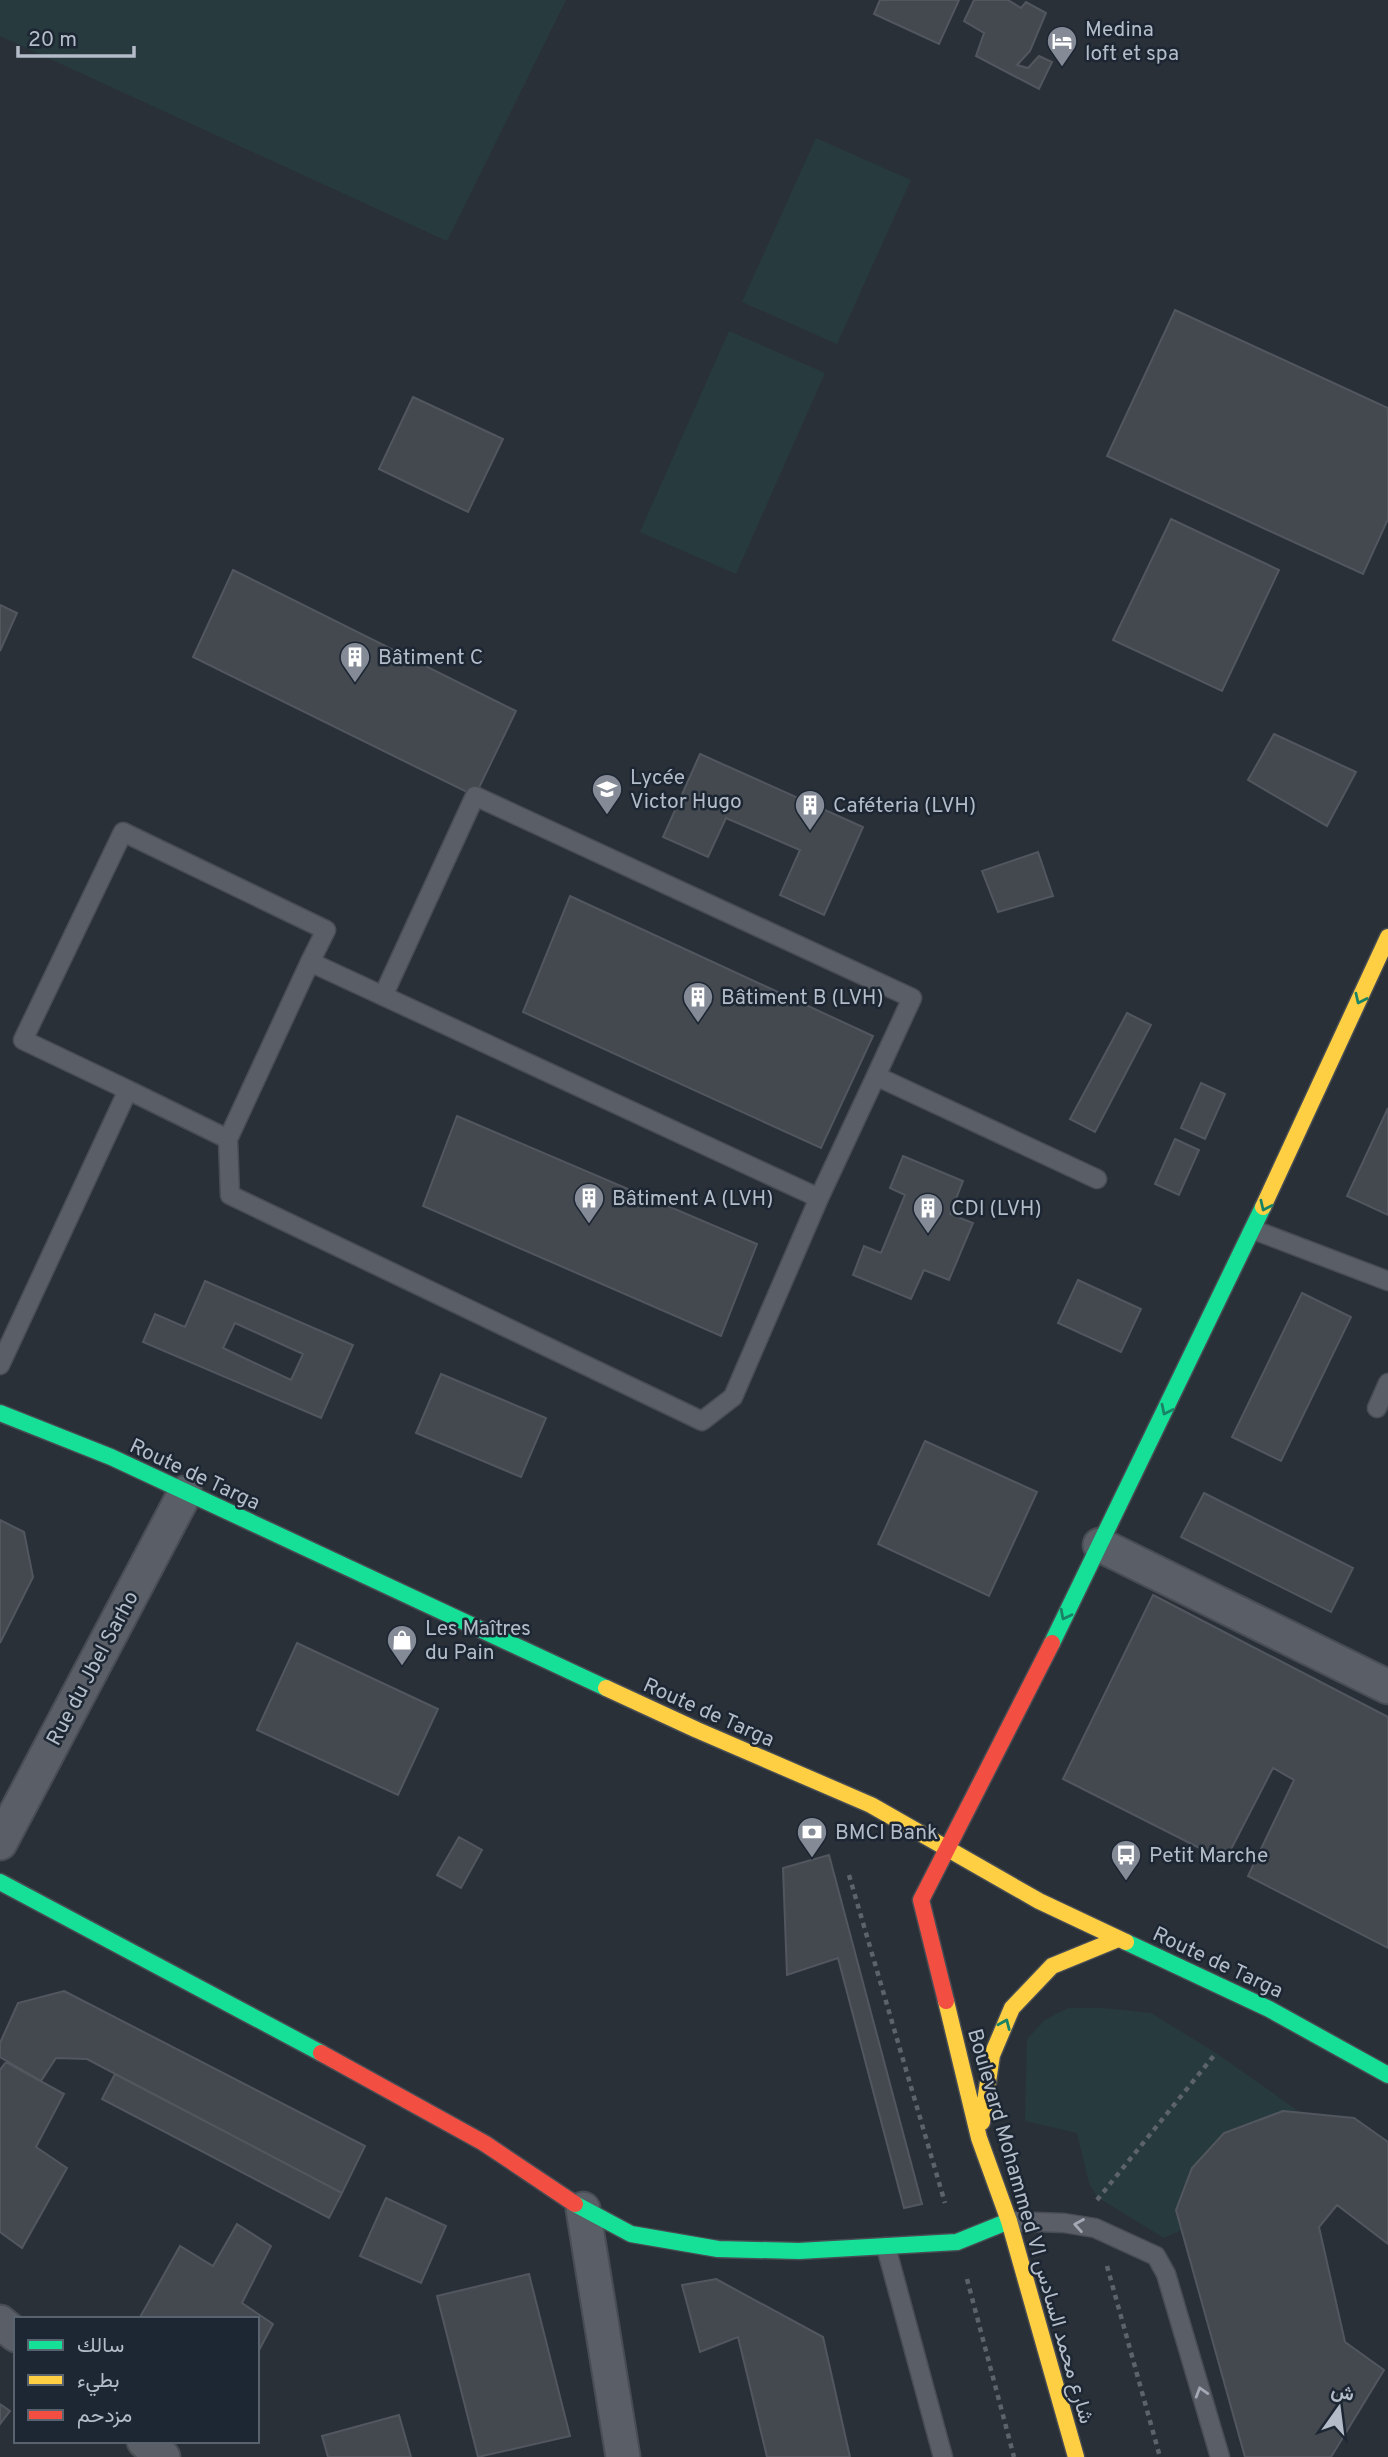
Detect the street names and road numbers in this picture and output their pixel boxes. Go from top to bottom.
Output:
street label: Route de Targa [125,1433,264,1517]
street label: Rue du Jbel Sarho [41,1587,145,1751]
street label: Route de Targa [638,1672,778,1754]
street label: Route de Targa [1148,1921,1287,2005]
street label: Boulevard Mohammed VI شارع محمد السادس [960,2026,1099,2427]

